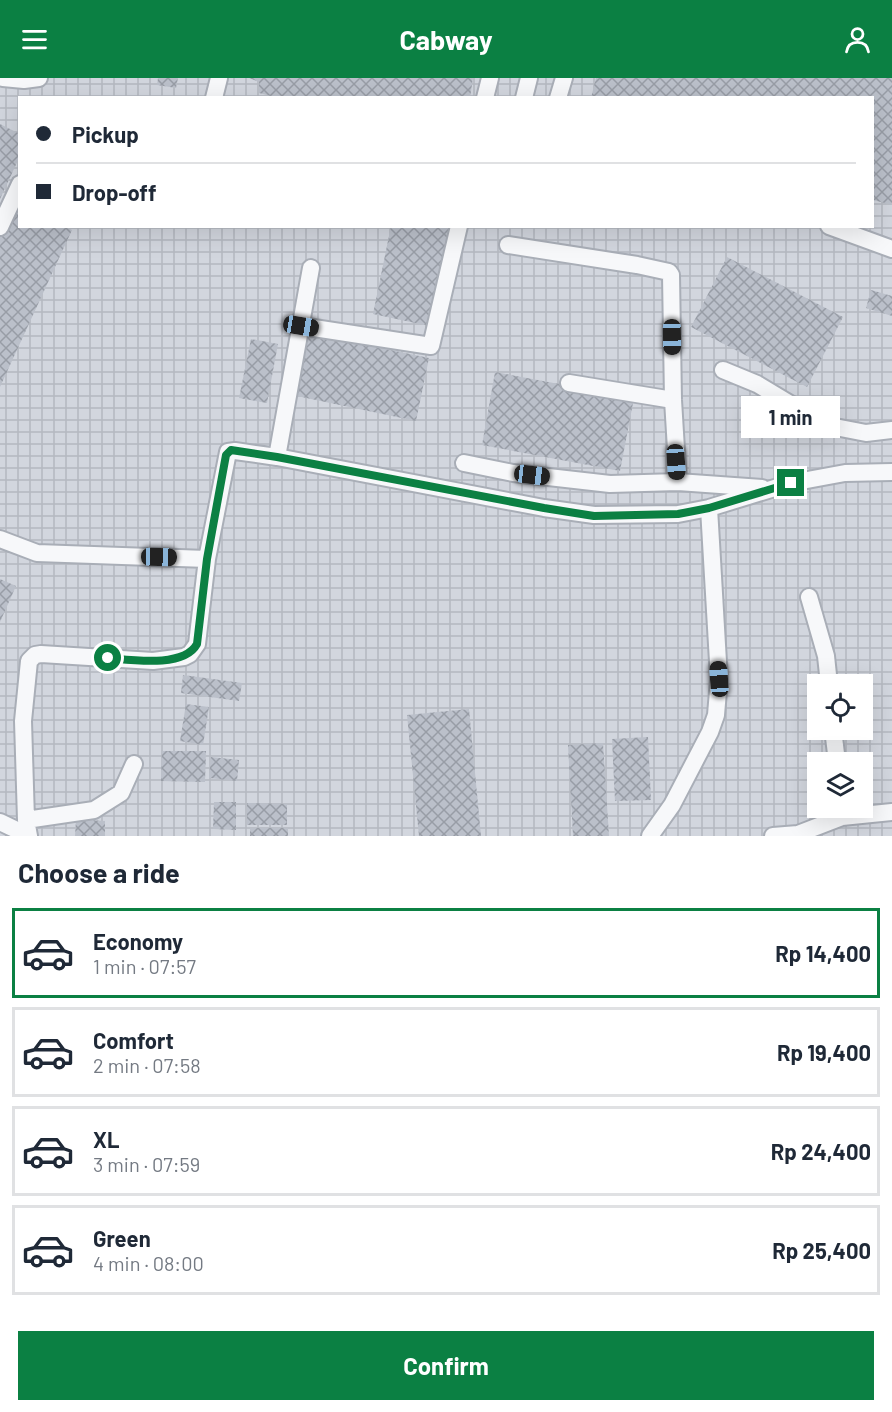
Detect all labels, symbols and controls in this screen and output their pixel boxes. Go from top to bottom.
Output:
icon: menu [18,23,51,56]
text: Cabway [399,23,493,55]
icon: person [841,23,874,56]
text: Pickup [72,121,139,147]
text: Drop-off [72,179,156,205]
car [282,314,320,338]
car [663,319,681,355]
callout: 1 min [742,396,840,438]
text: 1 min [769,405,812,429]
car [666,443,686,481]
car [513,464,551,486]
route end [777,469,804,496]
car [141,548,177,566]
route start [94,644,121,671]
car [709,660,729,698]
map controls [807,674,873,818]
button: locate [807,674,873,740]
button: layers [807,752,873,818]
text: Choose a ride [18,856,180,888]
icon: car [21,926,75,980]
text: Economy [93,928,183,954]
text: Rp 14,400 [775,940,871,966]
text: 1 min · 07:57 [93,954,196,978]
icon: car [21,1025,75,1079]
text: Comfort [93,1027,174,1053]
text: Rp 19,400 [777,1039,871,1065]
text: 2 min · 07:58 [93,1053,201,1077]
icon: car [21,1124,75,1178]
text: XL [93,1126,119,1152]
text: Rp 24,400 [771,1138,871,1164]
text: 3 min · 07:59 [93,1152,200,1176]
icon: car [21,1223,75,1277]
text: Green [93,1225,151,1251]
text: Rp 25,400 [772,1237,871,1263]
text: 4 min · 08:00 [93,1251,204,1275]
button: Confirm [18,1331,874,1400]

